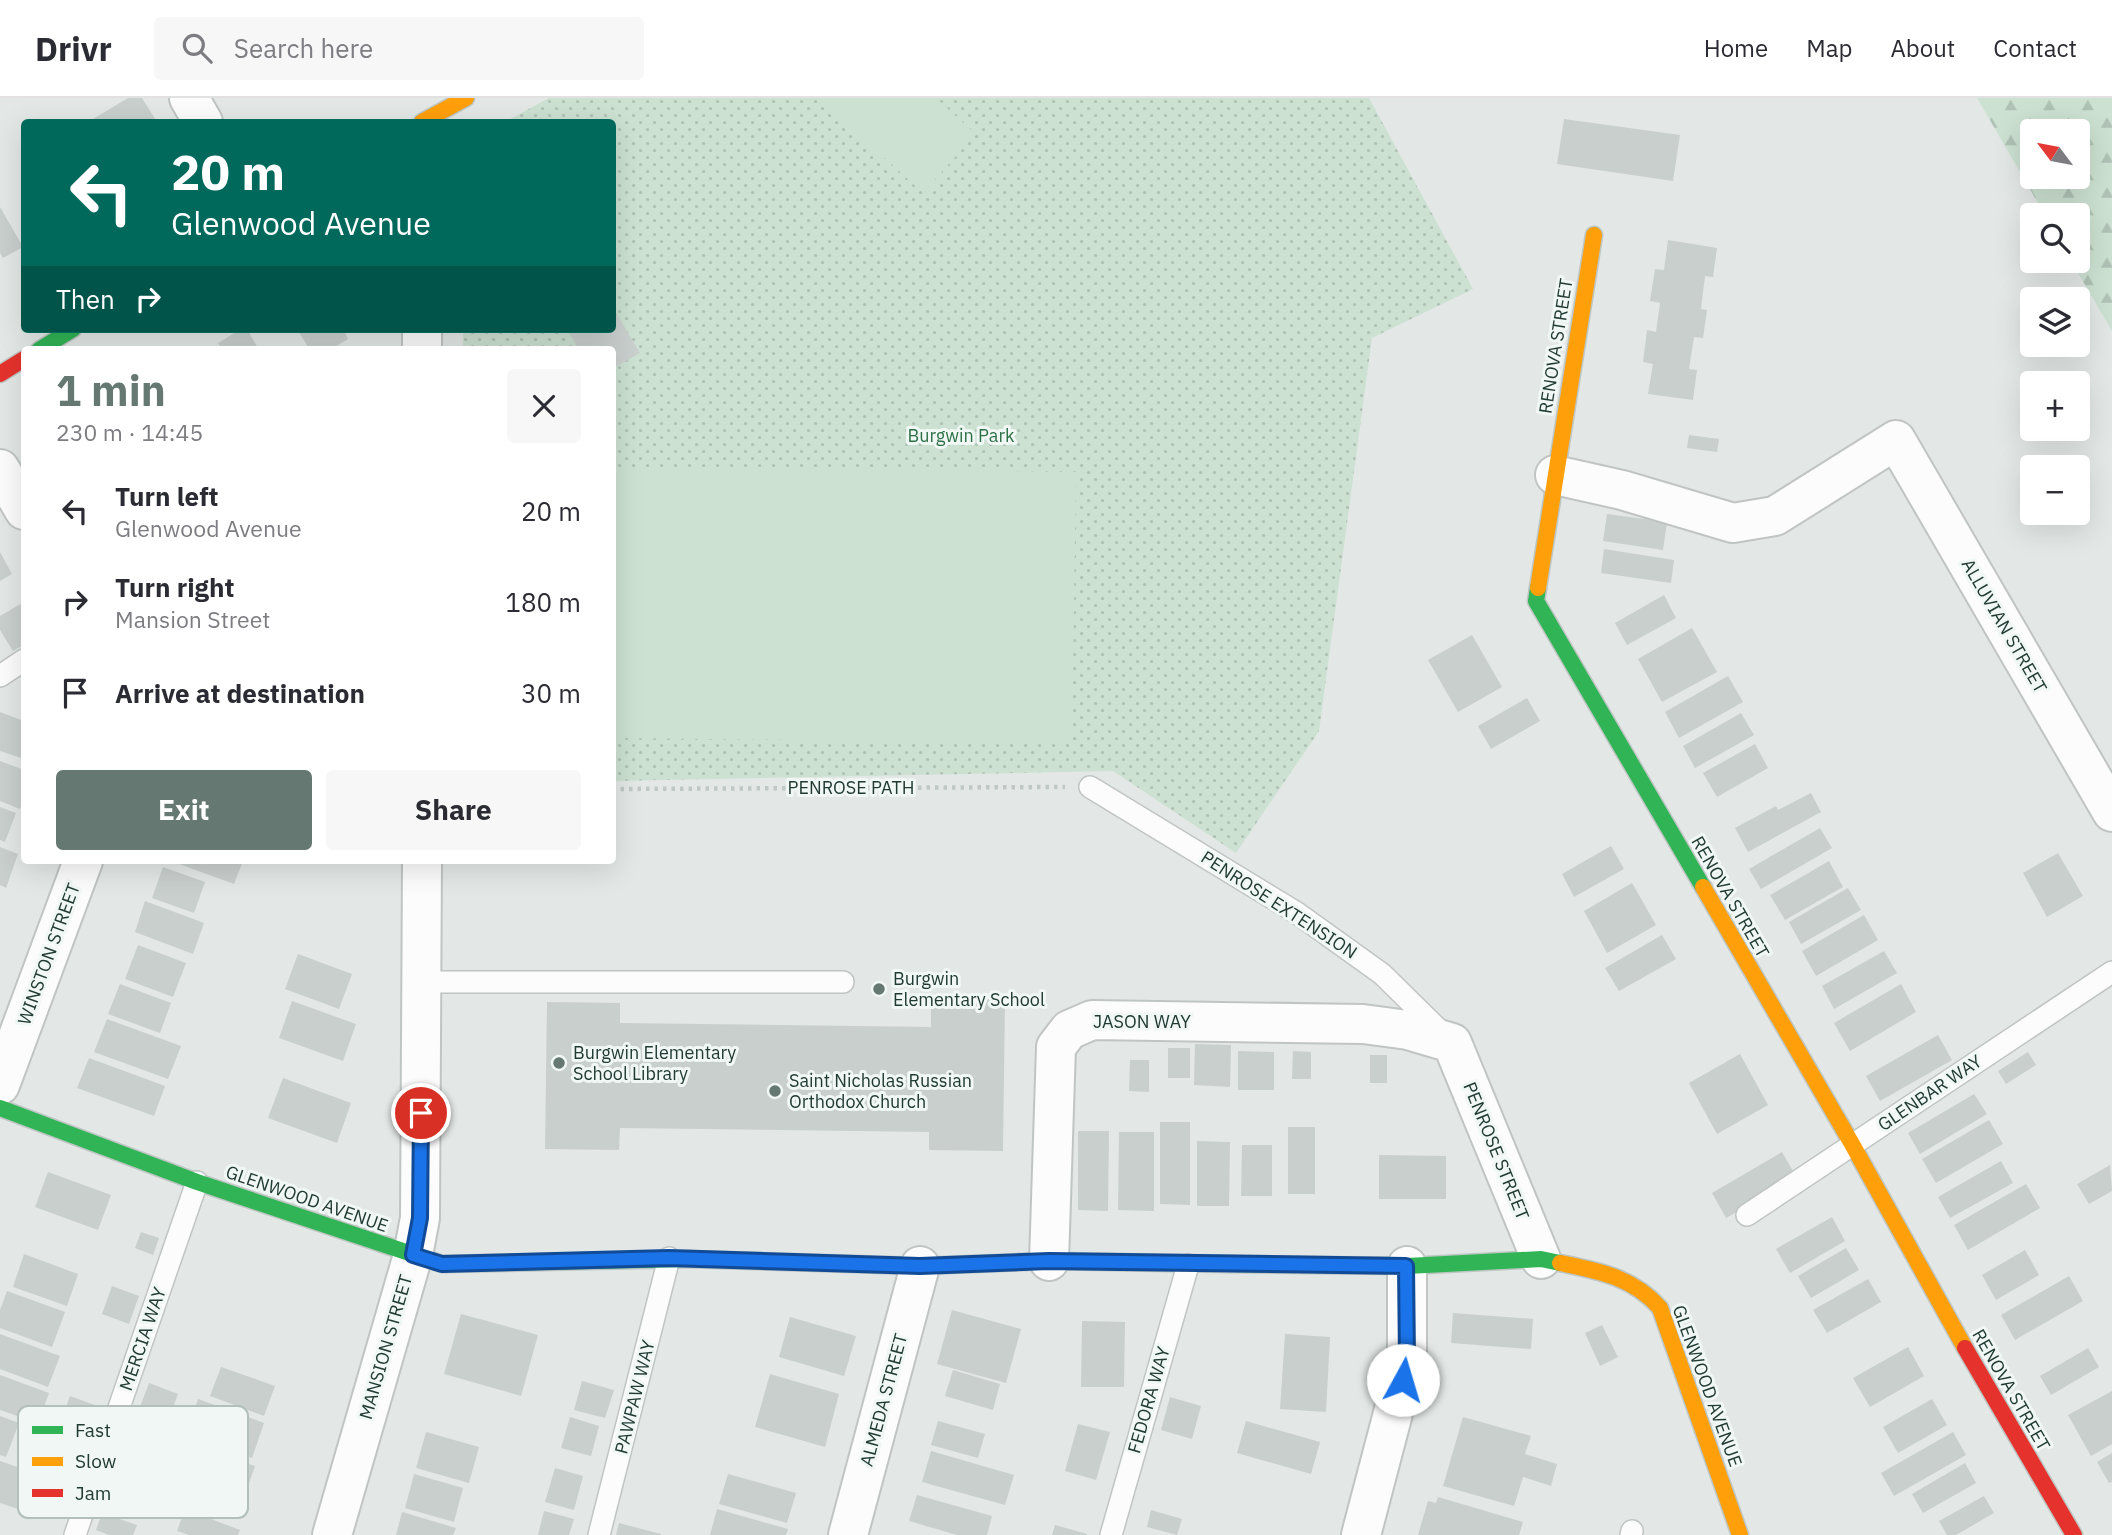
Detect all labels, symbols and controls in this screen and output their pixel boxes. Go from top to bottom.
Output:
search box [154,17,644,80]
text: Drivr [35,27,112,70]
icon: search [178,29,216,67]
text: Search here [234,31,373,65]
text: Home [1704,32,1768,64]
text: Map [1806,32,1852,64]
text: About [1890,32,1955,64]
text: Contact [1993,32,2077,64]
north arrow [2020,119,2090,189]
map controls [2020,119,2090,525]
text: 20 m [171,140,285,203]
icon: left [56,147,147,238]
text: Glenwood Avenue [171,202,431,244]
button: search [2020,203,2090,273]
street label: RENOVA STREET [1533,277,1578,415]
icon: right [129,280,167,318]
text: Then [56,282,115,316]
button: layers [2020,287,2090,357]
text: 1 min [56,363,166,418]
button: close [507,369,581,443]
button: + [2020,371,2090,441]
text: 230 m · 14:45 [56,417,203,447]
park label: Burgwin Park [908,424,1015,447]
button: − [2020,455,2090,525]
text: Turn left [115,479,218,513]
icon: left [56,492,94,530]
text: 20 m [521,494,581,528]
text: Glenwood Avenue [115,513,302,543]
street label: ALLUVIAN STREET [1957,554,2052,697]
text: Turn right [115,570,234,604]
icon: right [56,583,94,621]
text: 180 m [505,585,581,619]
text: Mansion Street [115,604,270,634]
icon: arrive [56,674,94,712]
text: Arrive at destination [115,676,365,710]
text: 30 m [521,676,581,710]
button: Exit [56,770,312,850]
button: Share [326,770,581,850]
street label: PENROSE PATH [788,776,914,799]
street label: RENOVA STREET [1686,832,1775,962]
street label: PENROSE EXTENSION [1197,845,1362,964]
street label: WINSTON STREET [12,880,85,1028]
place label: Burgwin Elementary School [893,967,1045,1011]
marker: Burgwin Elementary School [871,981,887,997]
street label: JASON WAY [1093,1010,1191,1033]
place label: Burgwin Elementary School Library [573,1041,736,1085]
street label: GLENBAR WAY [1873,1049,1986,1136]
marker: Burgwin Elementary School Library [551,1055,567,1071]
place label: Saint Nicholas Russian Orthodox Church [789,1069,972,1113]
street label: PENROSE STREET [1458,1078,1535,1223]
pin [391,1083,451,1143]
marker: Saint Nicholas Russian Orthodox Church [767,1083,783,1099]
icon: arrive [402,1094,440,1132]
street label: GLENWOOD AVENUE [223,1160,391,1237]
street label: MANSION STREET [354,1272,417,1422]
street label: MERCIA WAY [114,1284,171,1394]
street label: GLENWOOD AVENUE [1668,1302,1747,1470]
street label: RENOVA STREET [1967,1325,2056,1455]
street label: ALMEDA STREET [855,1331,912,1469]
street label: PAWPAW WAY [609,1337,660,1456]
position arrow [1366,1343,1440,1417]
street label: FEDORA WAY [1122,1344,1175,1456]
legend [18,1406,248,1518]
text: Fast [75,1418,111,1442]
text: Slow [75,1449,116,1473]
text: Jam [75,1481,111,1505]

